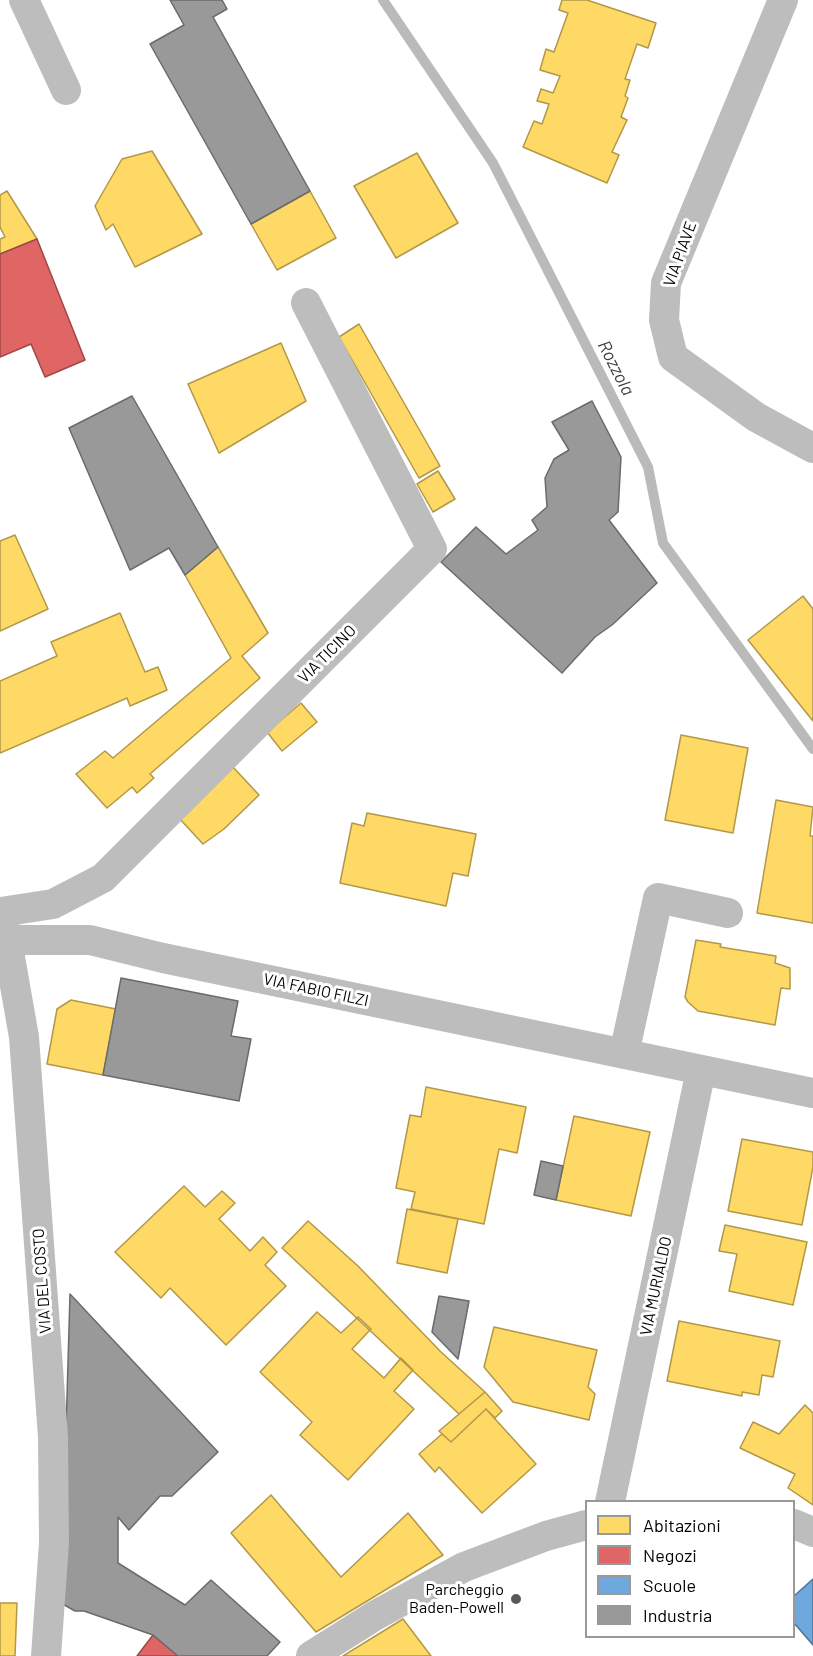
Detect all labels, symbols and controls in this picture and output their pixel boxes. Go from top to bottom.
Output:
street label: VIA PIAVE [659,219,701,289]
water label: Rozzola [593,337,639,399]
street label: VIA TICINO [294,621,360,687]
street label: VIA FABIO FILZI [262,969,370,1011]
street label: VIA DEL COSTO [29,1228,55,1334]
street label: VIA MURIALDO [636,1235,676,1337]
legend [585,1500,795,1638]
text: Abitazioni [643,1514,721,1536]
text: Negozi [643,1544,697,1566]
text: Scuole [643,1574,696,1596]
place label: Parcheggio Baden-Powell [409,1580,504,1618]
marker: Parcheggio Baden-Powell [509,1592,523,1606]
text: Industria [643,1604,712,1626]

